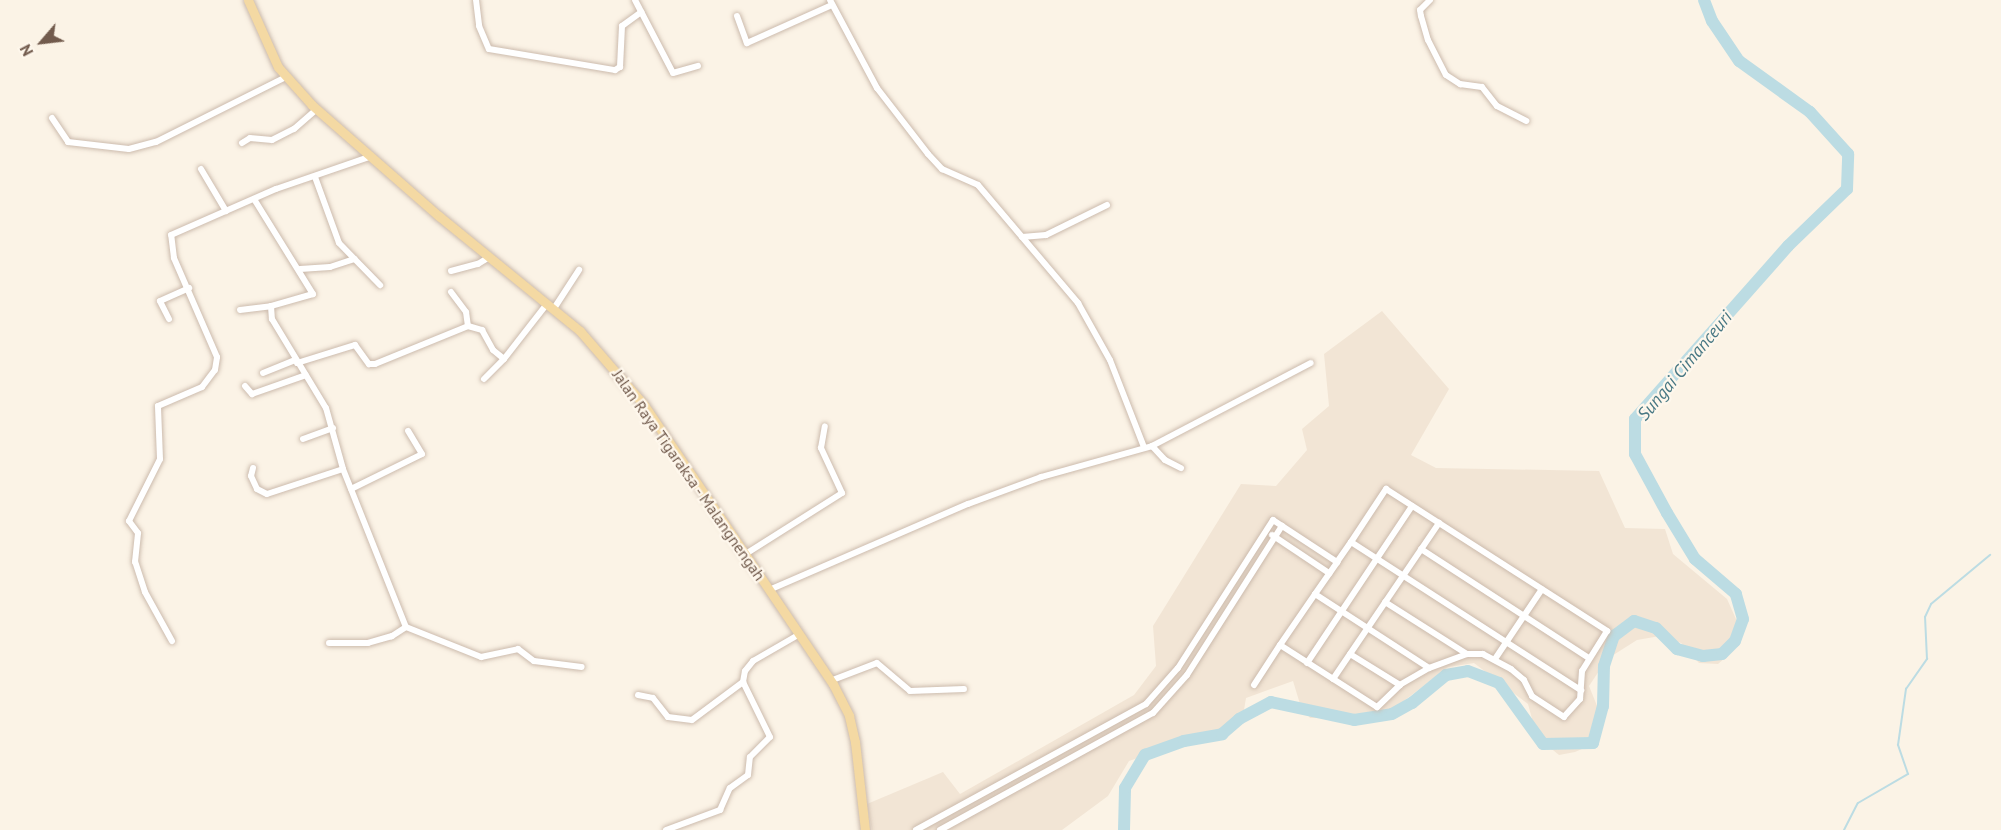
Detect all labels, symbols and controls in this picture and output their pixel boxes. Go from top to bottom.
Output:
north arrow [12,12,72,72]
text: N [15,41,37,60]
water label: Sungai Cimanceuri [1633,307,1737,425]
street label: Jalan Raya Tigaraksa - Malangnengah [608,364,770,586]

